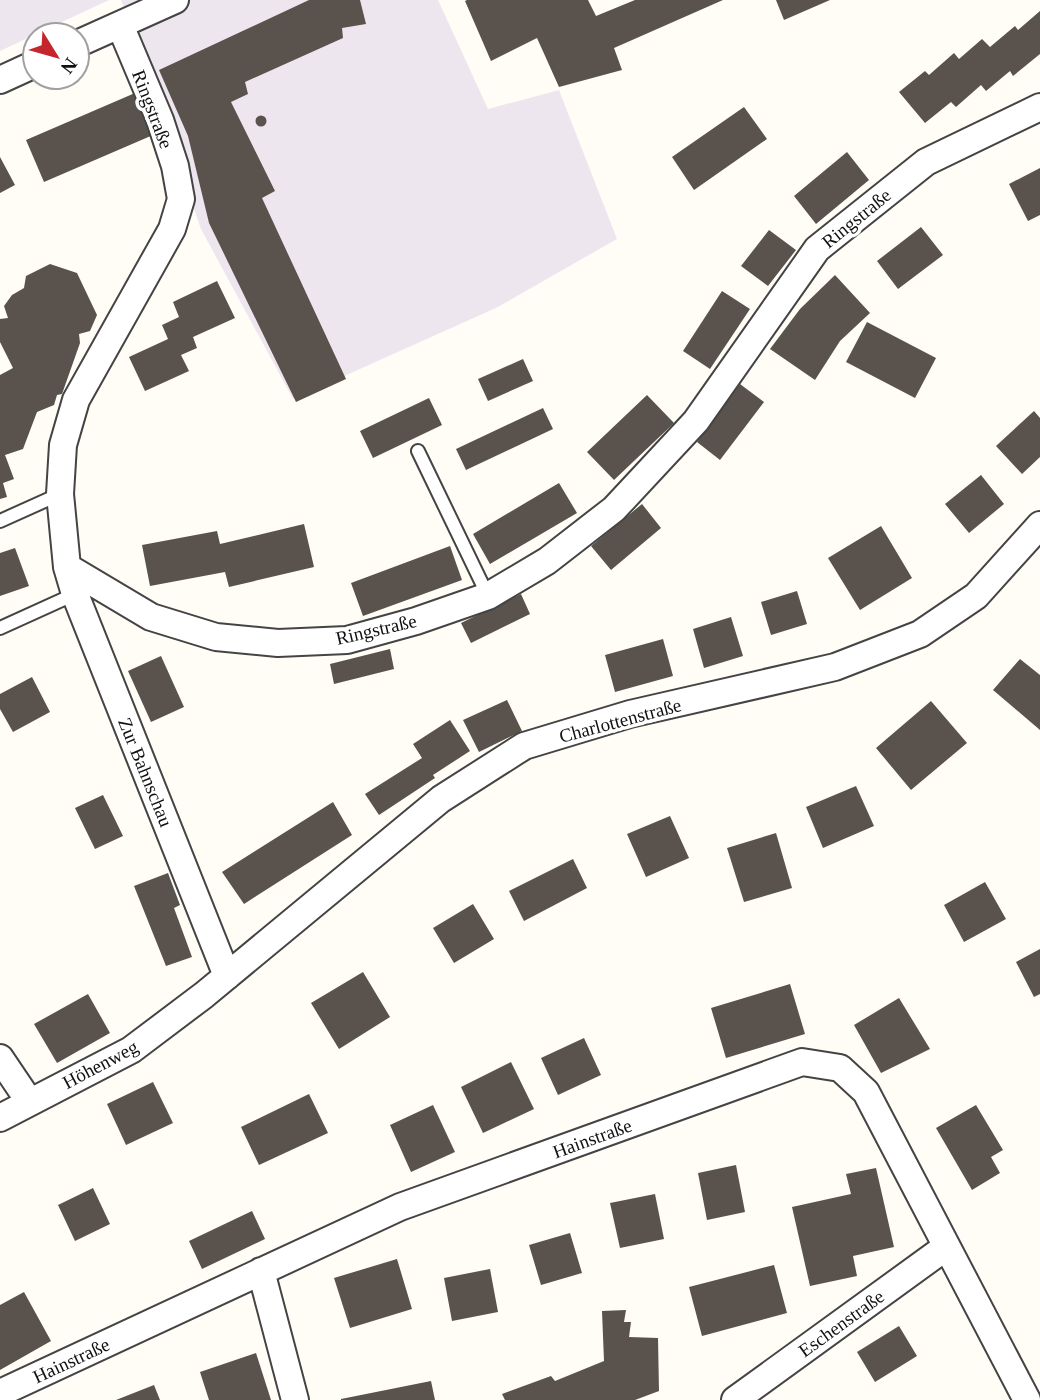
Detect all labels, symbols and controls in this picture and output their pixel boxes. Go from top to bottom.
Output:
north arrow [21,21,91,91]
text: N [56,54,82,78]
street label: Ringstraße [128,67,177,151]
street label: Ringstraße [818,184,895,252]
street label: Ringstraße [334,610,419,649]
street label: Charlottenstraße [557,694,683,747]
street label: Zur Bahnschau [114,715,177,830]
street label: Höhenweg [59,1036,142,1093]
street label: Hainstraße [550,1115,634,1162]
street label: Eschenstraße [795,1285,888,1361]
street label: Hainstraße [29,1334,113,1387]

